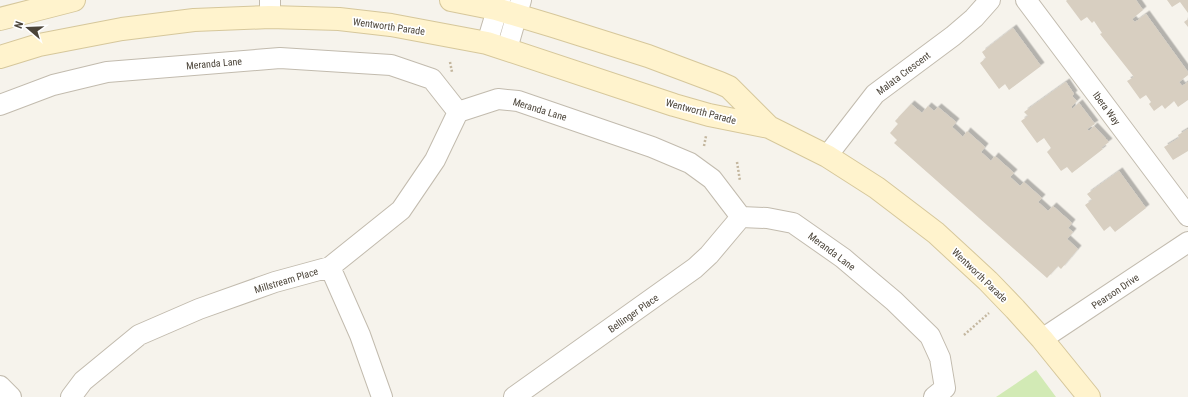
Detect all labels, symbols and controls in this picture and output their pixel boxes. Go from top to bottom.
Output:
north arrow [8,8,48,48]
street label: Wentworth Parade [352,16,426,37]
text: N [12,19,26,30]
street label: Malata Crescent [874,50,932,97]
street label: Meranda Lane [186,56,243,71]
street label: Ibera Way [1091,90,1123,127]
street label: Meranda Lane [512,96,568,123]
street label: Wentworth Parade [664,97,738,126]
street label: Meranda Lane [806,230,858,273]
street label: Wentworth Parade [950,246,1010,305]
street label: Millstream Place [253,265,320,295]
street label: Pearson Drive [1090,271,1141,311]
street label: Bellinger Place [606,292,661,335]

